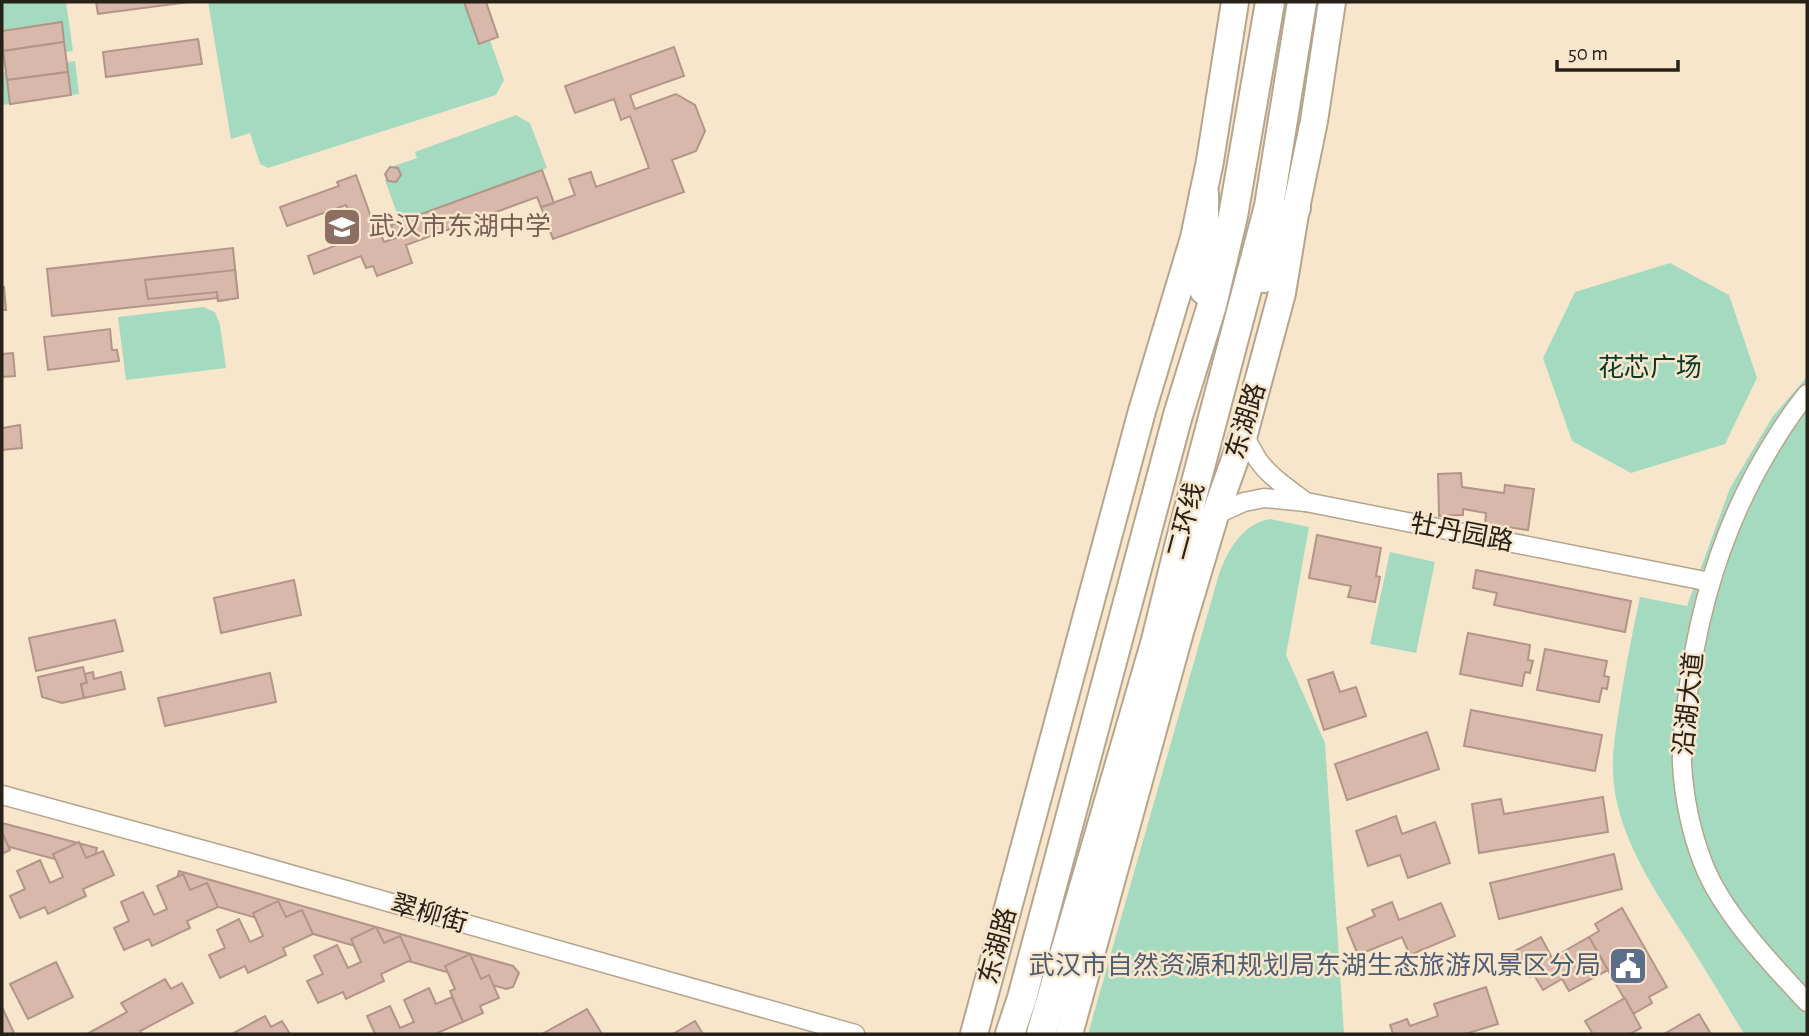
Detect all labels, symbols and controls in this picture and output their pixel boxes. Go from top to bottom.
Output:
scale bar [1557,28,1678,72]
text: 50 m [1568,43,1608,64]
school or university icon: 武汉市东湖中学 [321,206,363,248]
place label: 武汉市东湖中学 [369,212,551,240]
park label: 花芯广场 [1598,353,1702,381]
street label: 东湖路 [1221,380,1270,462]
street label: 二环线 [1162,480,1209,562]
street label: 牡丹园路 [1408,509,1516,556]
street label: 沿湖大道 [1669,651,1707,757]
street label: 翠柳街 [388,890,470,937]
street label: 东湖路 [974,905,1021,987]
public building icon: 武汉市自然资源和规划局东湖生态旅游风景区分局 [1607,945,1649,987]
place label: 武汉市自然资源和规划局东湖生态旅游风景区分局 [1029,951,1601,979]

